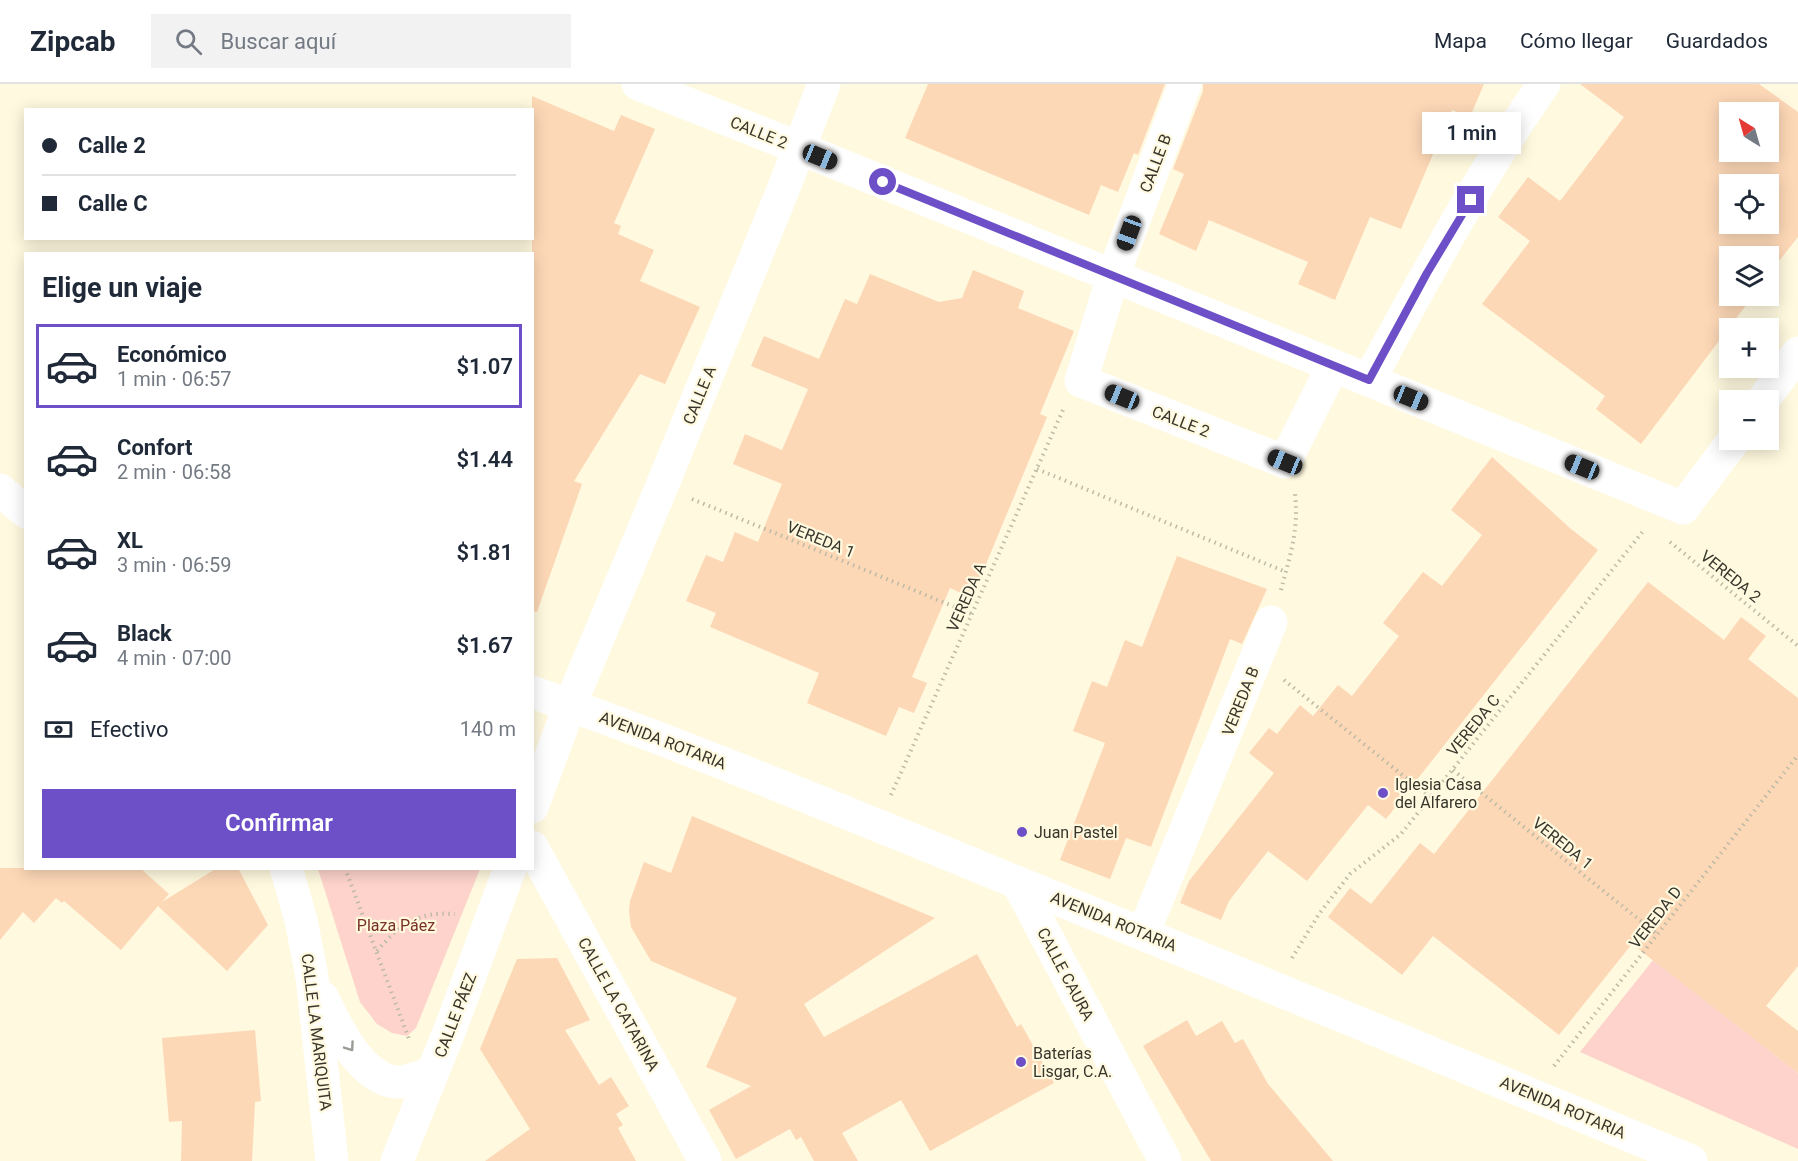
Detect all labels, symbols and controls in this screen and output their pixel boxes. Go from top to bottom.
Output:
search box [151,14,571,68]
text: Zipcab [30,25,115,58]
icon: search [172,25,205,58]
text: Buscar aquí [220,29,336,54]
text: Mapa [1434,29,1487,53]
text: Cómo llegar [1520,29,1633,53]
text: Guardados [1666,29,1768,53]
north arrow [1719,102,1779,162]
map controls [1719,102,1779,450]
street label: CALLE 2 [727,112,790,153]
callout: 1 min [1422,113,1520,155]
text: 1 min [1446,121,1497,145]
street label: CALLE B [1136,131,1175,195]
text: Calle 2 [78,133,146,158]
car [800,142,840,172]
route start [869,168,896,195]
button: locate [1719,174,1779,234]
route end [1457,186,1484,213]
text: Calle C [78,191,148,216]
car [1114,213,1144,253]
button: layers [1719,246,1779,306]
text: Elige un viaje [42,272,202,304]
button: + [1719,318,1779,378]
icon: car [45,339,99,393]
text: Económico [117,342,227,367]
text: $1.07 [456,354,513,379]
street label: CALLE A [679,363,720,427]
text: 1 min · 06:57 [117,367,232,391]
car [1102,382,1142,412]
car [1391,383,1431,413]
button: − [1719,390,1779,450]
street label: CALLE 2 [1149,402,1212,441]
icon: car [45,432,99,486]
text: Confort [117,435,192,460]
text: $1.44 [456,447,513,472]
car [1265,447,1305,477]
car [1562,452,1602,482]
text: 2 min · 06:58 [117,460,232,484]
street label: VEREDA 1 [784,517,858,562]
icon: car [45,525,99,579]
text: XL [117,528,143,553]
text: $1.81 [456,540,513,565]
street label: VEREDA 2 [1697,546,1765,606]
text: 3 min · 06:59 [117,553,232,577]
street label: VEREDA A [943,559,990,635]
icon: car [45,618,99,672]
text: Black [117,621,172,646]
text: $1.67 [456,633,513,658]
text: 4 min · 07:00 [117,646,232,670]
street label: VEREDA B [1218,664,1263,739]
street label: VEREDA C [1443,691,1504,760]
street label: AVENIDA ROTARIA [597,708,729,774]
icon: cash [42,713,75,746]
text: Efectivo [90,717,168,742]
text: 140 m [460,717,516,741]
place label: Iglesia Casa del Alfarero [1395,775,1482,812]
marker: Iglesia Casa del Alfarero [1376,786,1390,800]
button: Confirmar [42,789,516,858]
street label: VEREDA 1 [1529,813,1597,873]
place label: Juan Pastel [1034,823,1118,842]
marker: Juan Pastel [1015,825,1029,839]
street label: VEREDA D [1625,883,1686,952]
street label: AVENIDA ROTARIA [1048,887,1180,956]
park label: Plaza Páez [357,916,435,935]
street label: CALLE CAURA [1033,925,1098,1024]
street label: CALLE LA CATARINA [574,934,663,1075]
street label: CALLE LA MARIQUITA [297,953,336,1112]
street label: CALLE PÁEZ [431,970,480,1060]
one-way arrow [343,1040,354,1051]
place label: Baterías Lisgar, C.A. [1033,1044,1112,1081]
marker: Baterías Lisgar, C.A. [1014,1055,1028,1069]
street label: AVENIDA ROTARIA [1497,1072,1629,1143]

